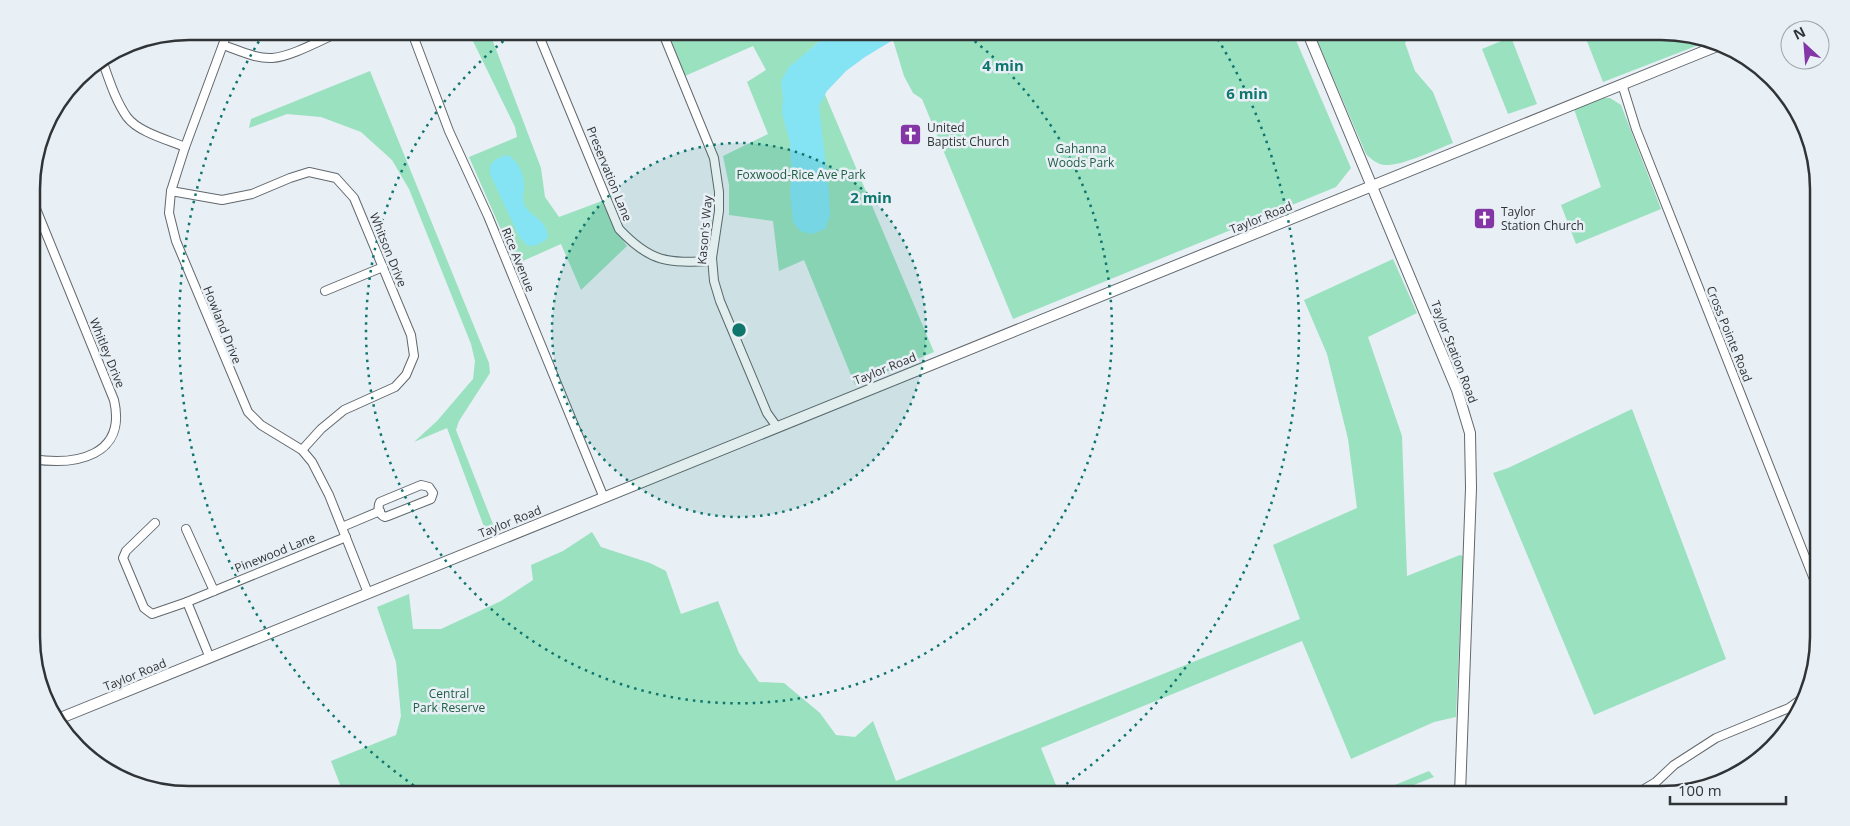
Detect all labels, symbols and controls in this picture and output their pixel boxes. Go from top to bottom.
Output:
north arrow [1780,20,1830,70]
text: N [1790,22,1808,44]
text: 4 min [982,55,1024,75]
text: 6 min [1226,83,1268,103]
place label: United Baptist Church [927,119,1009,150]
church icon: United Baptist Church [899,123,923,147]
street label: Preservation Lane [583,124,636,224]
park label: Gahanna Woods Park [1048,140,1115,171]
park label: Foxwood-Rice Ave Park [736,166,866,183]
text: 2 min [850,187,892,207]
street label: Kason's Way [693,194,716,265]
street label: Taylor Road [1227,197,1295,238]
place label: Taylor Station Church [1501,203,1584,234]
church icon: Taylor Station Church [1473,207,1497,231]
street label: Whitson Drive [366,210,411,290]
street label: Rice Avenue [498,225,539,295]
street label: Howland Drive [199,283,246,366]
street label: Cross Pointe Road [1703,283,1756,384]
street label: Taylor Station Road [1427,298,1482,406]
street label: Whitley Drive [86,315,129,391]
centre of rings [730,321,748,339]
street label: Taylor Road [851,348,919,389]
street label: Taylor Road [476,501,544,542]
street label: Pinewood Lane [232,529,318,576]
street label: Taylor Road [101,654,169,695]
park label: Central Park Reserve [413,685,485,716]
scale bar [1670,774,1786,806]
text: 100 m [1678,780,1722,800]

